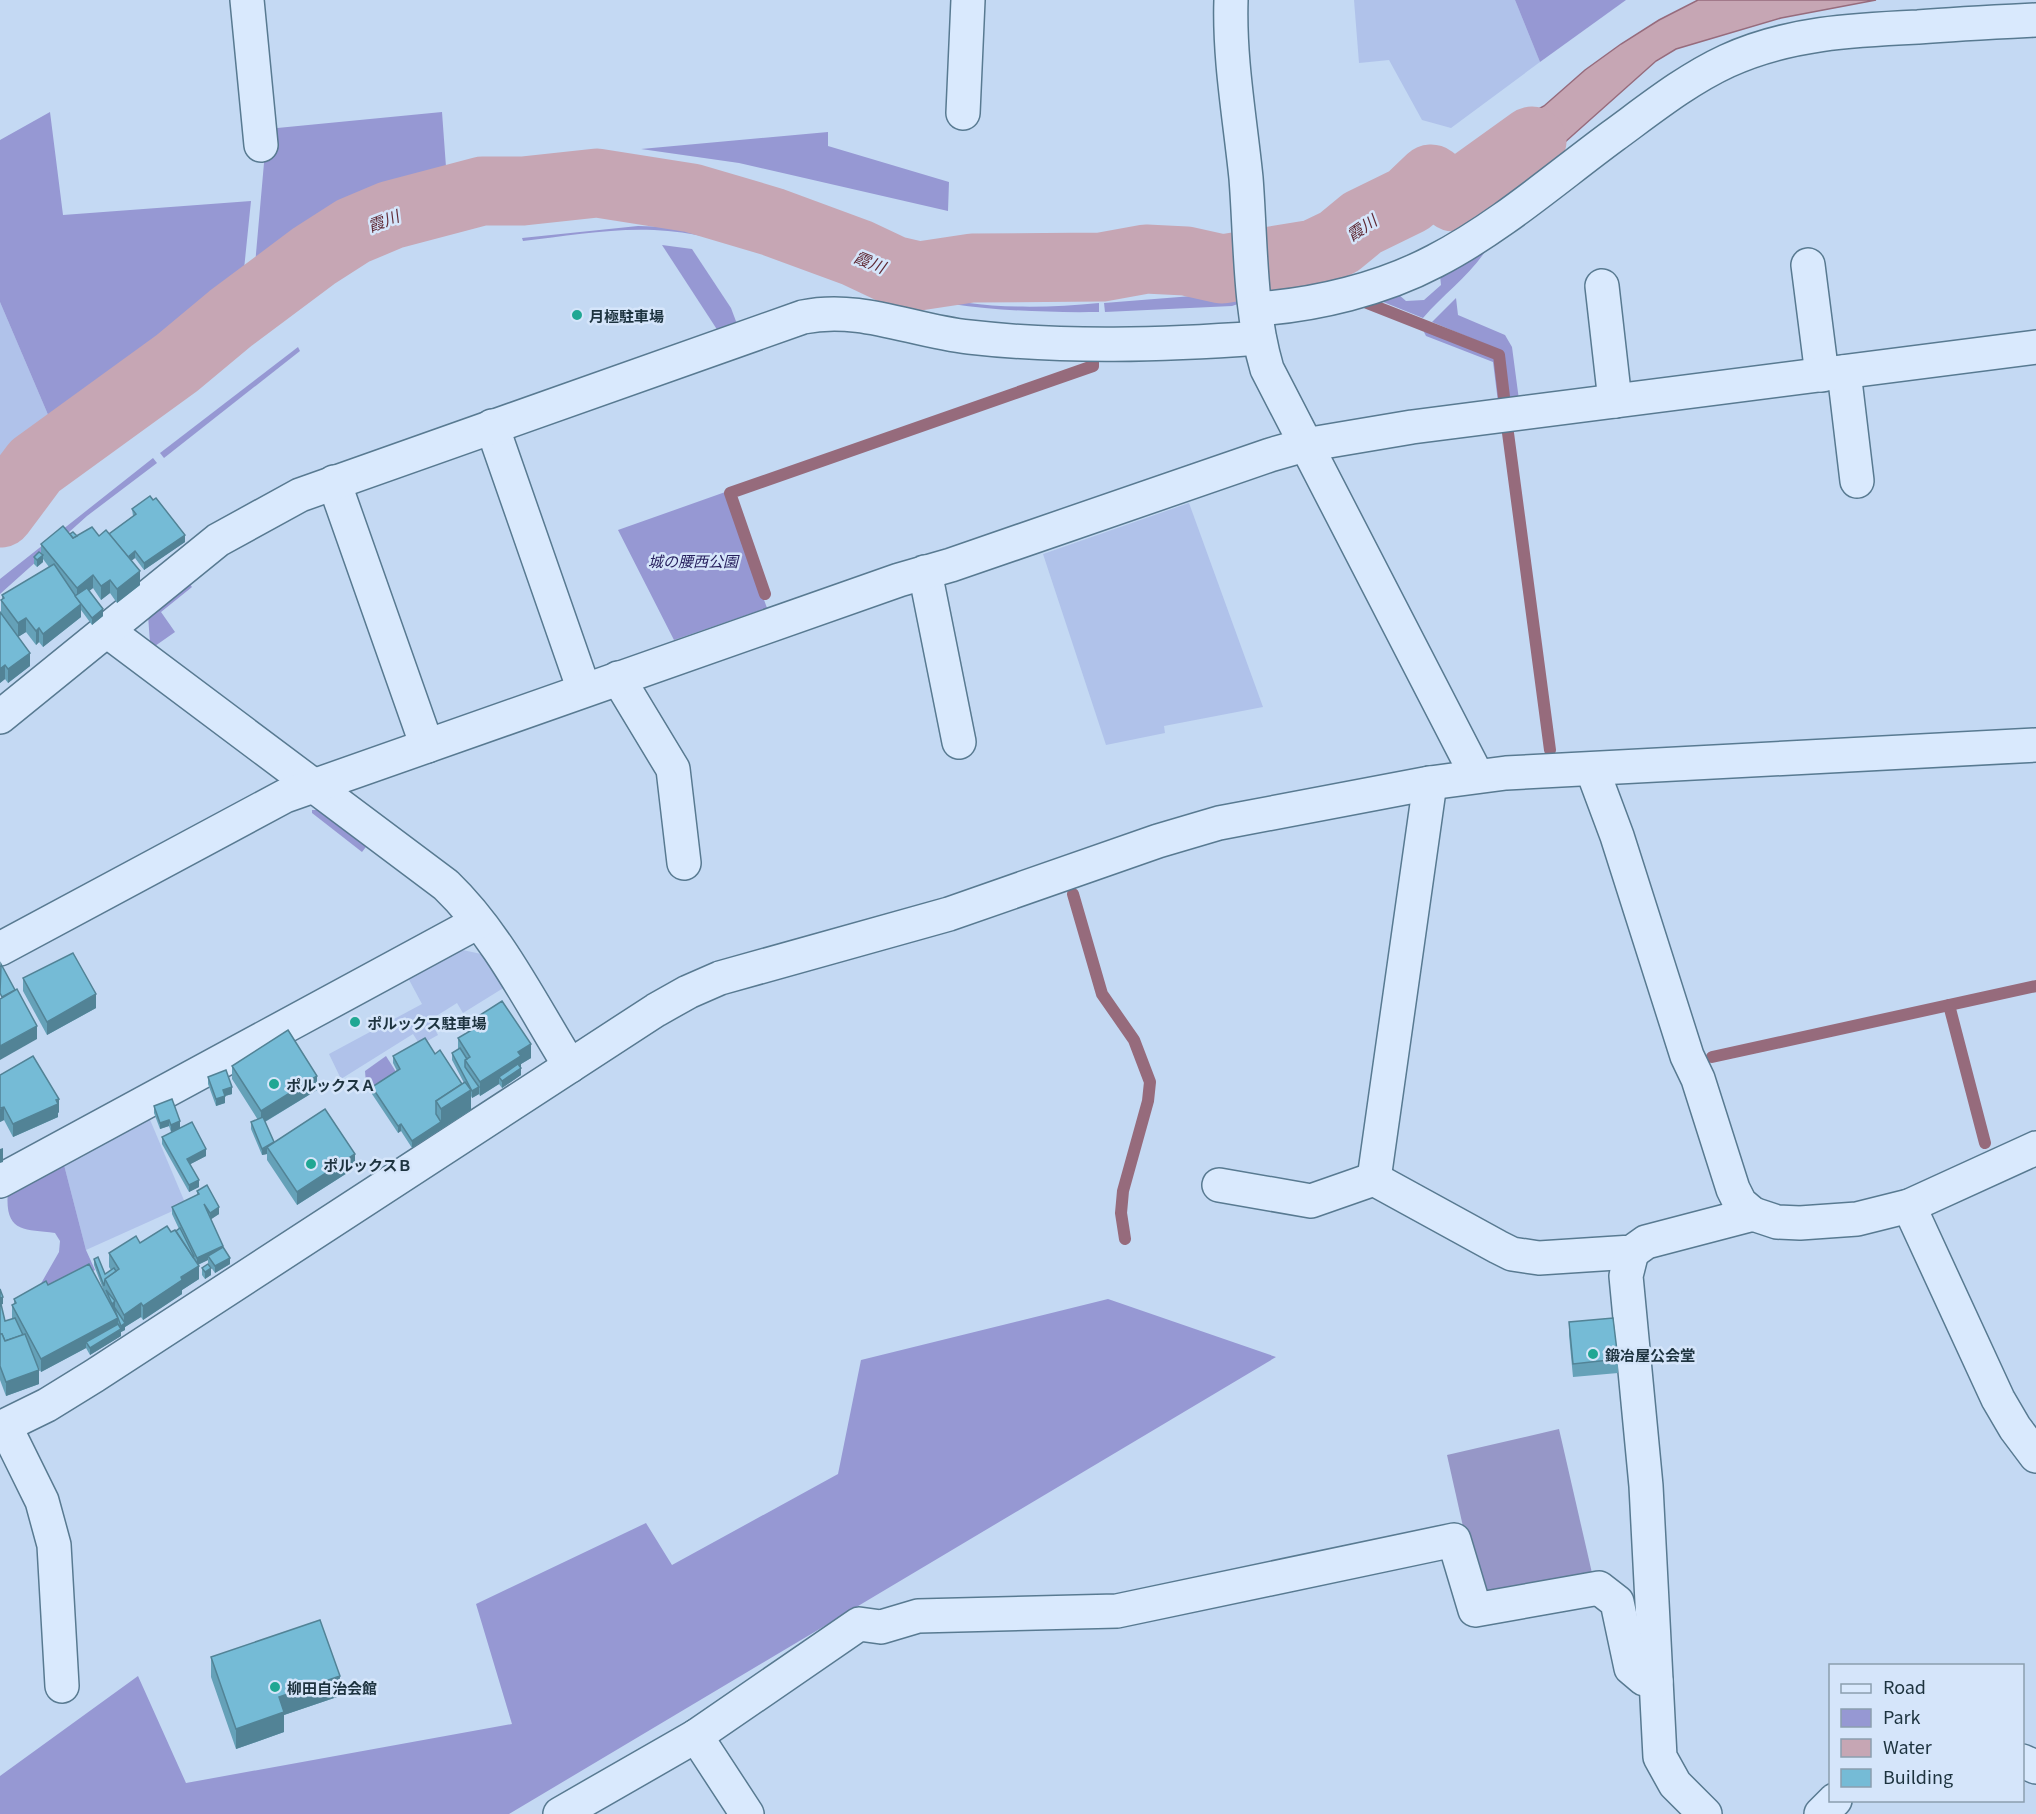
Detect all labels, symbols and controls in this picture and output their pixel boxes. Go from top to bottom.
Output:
water label: 霞川 [364,202,404,237]
water label: 霞川 [1341,207,1383,246]
water label: 霞川 [851,244,891,279]
place label: 月極駐車場 [589,305,664,326]
marker: 月極駐車場 [570,308,584,322]
park label: 城の腰西公園 [648,550,740,571]
place label: ポルックス駐車場 [367,1012,487,1033]
marker: ポルックス駐車場 [348,1015,362,1029]
place label: ポルックスＡ [286,1074,376,1095]
marker: ポルックスＡ [267,1077,281,1091]
place label: ポルックスＢ [323,1154,413,1175]
marker: ポルックスＢ [304,1157,318,1171]
place label: 鍛冶屋公会堂 [1605,1344,1695,1365]
marker: 鍛冶屋公会堂 [1586,1347,1600,1361]
legend [1829,1664,2024,1802]
text: Road [1883,1673,1926,1699]
place label: 柳田自治会館 [287,1677,377,1698]
marker: 柳田自治会館 [268,1680,282,1694]
text: Park [1883,1703,1921,1729]
text: Water [1883,1733,1933,1759]
text: Building [1883,1763,1953,1789]

